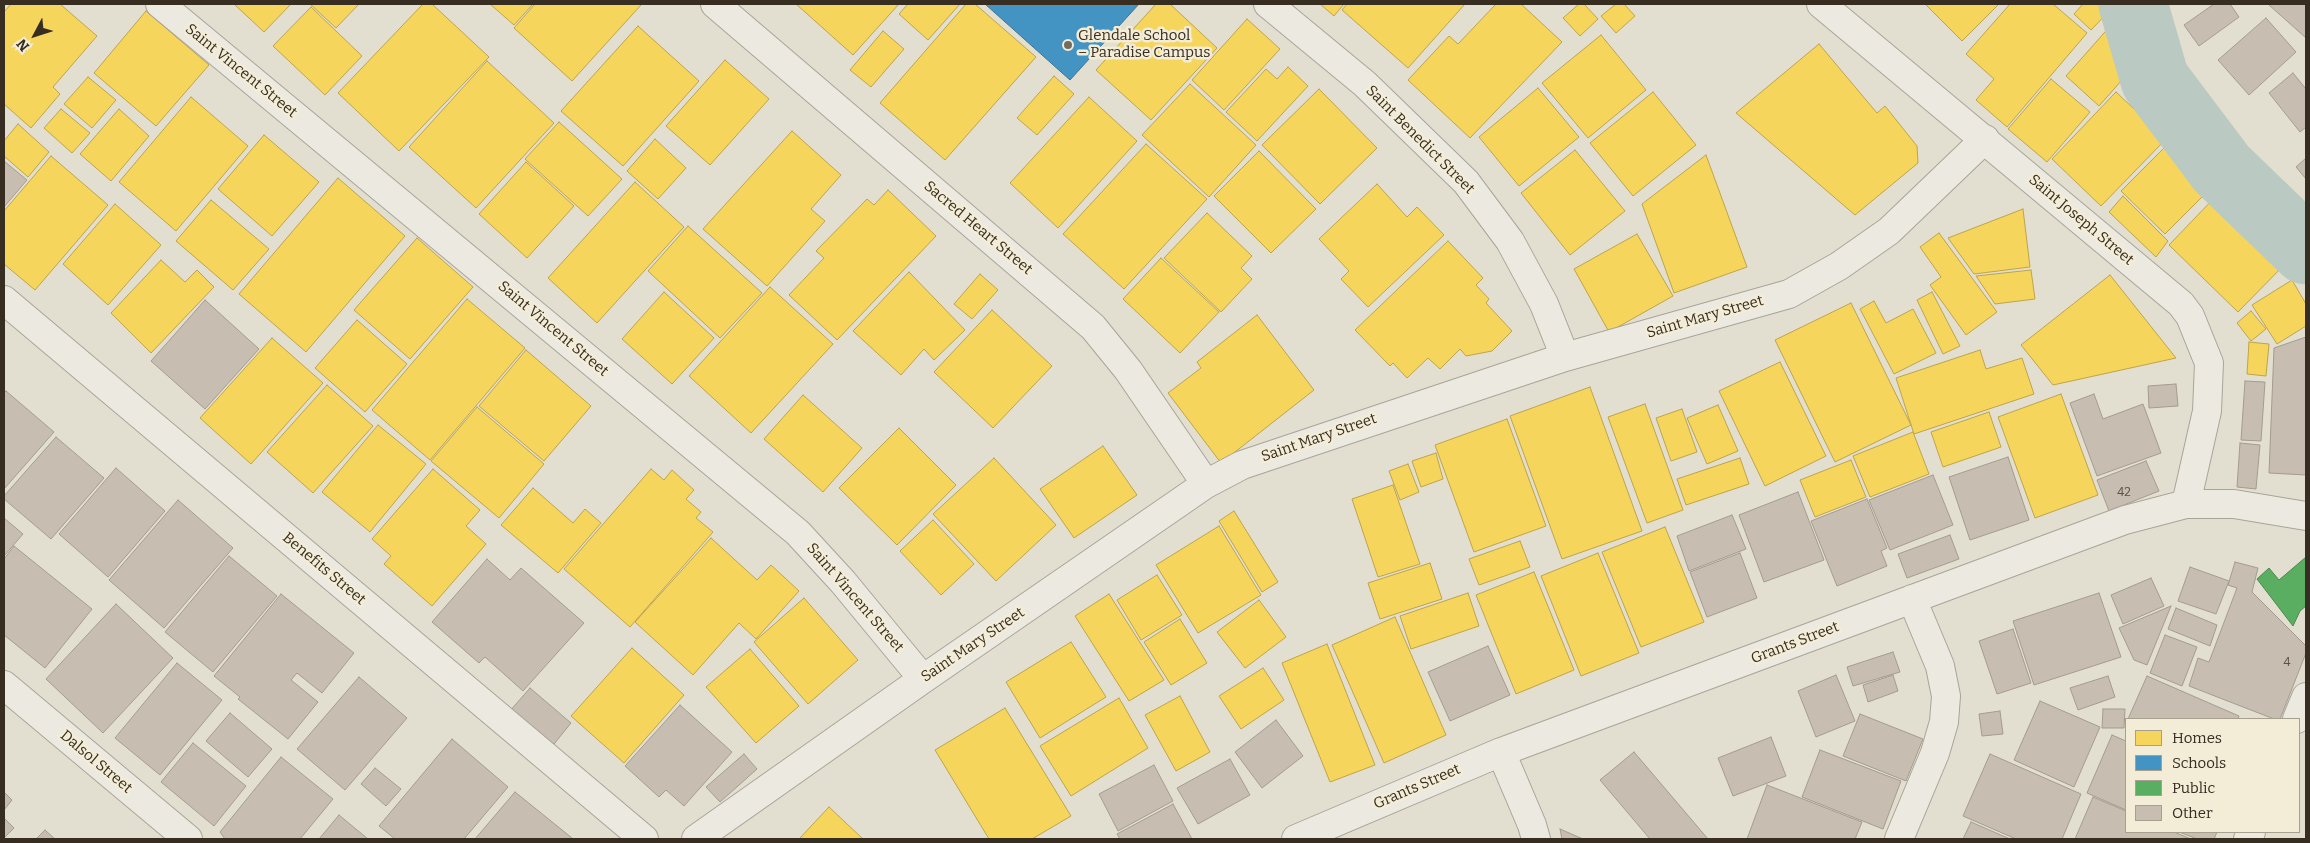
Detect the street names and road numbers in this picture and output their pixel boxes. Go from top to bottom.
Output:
street label: Saint Vincent Street [181,20,301,122]
street label: Saint Benedict Street [1362,82,1478,198]
street label: Saint Joseph Street [2025,171,2137,269]
street label: Sacred Heart Street [920,177,1036,279]
street label: Saint Vincent Street [494,277,612,381]
street label: Saint Mary Street [1645,292,1765,342]
street label: Saint Mary Street [1259,410,1379,466]
street label: Benefits Street [279,529,369,609]
street label: Saint Vincent Street [803,540,907,656]
street label: Saint Mary Street [918,604,1028,686]
street label: Grants Street [1748,618,1842,668]
street label: Dalsol Street [56,727,136,797]
street label: Grants Street [1371,761,1463,813]

